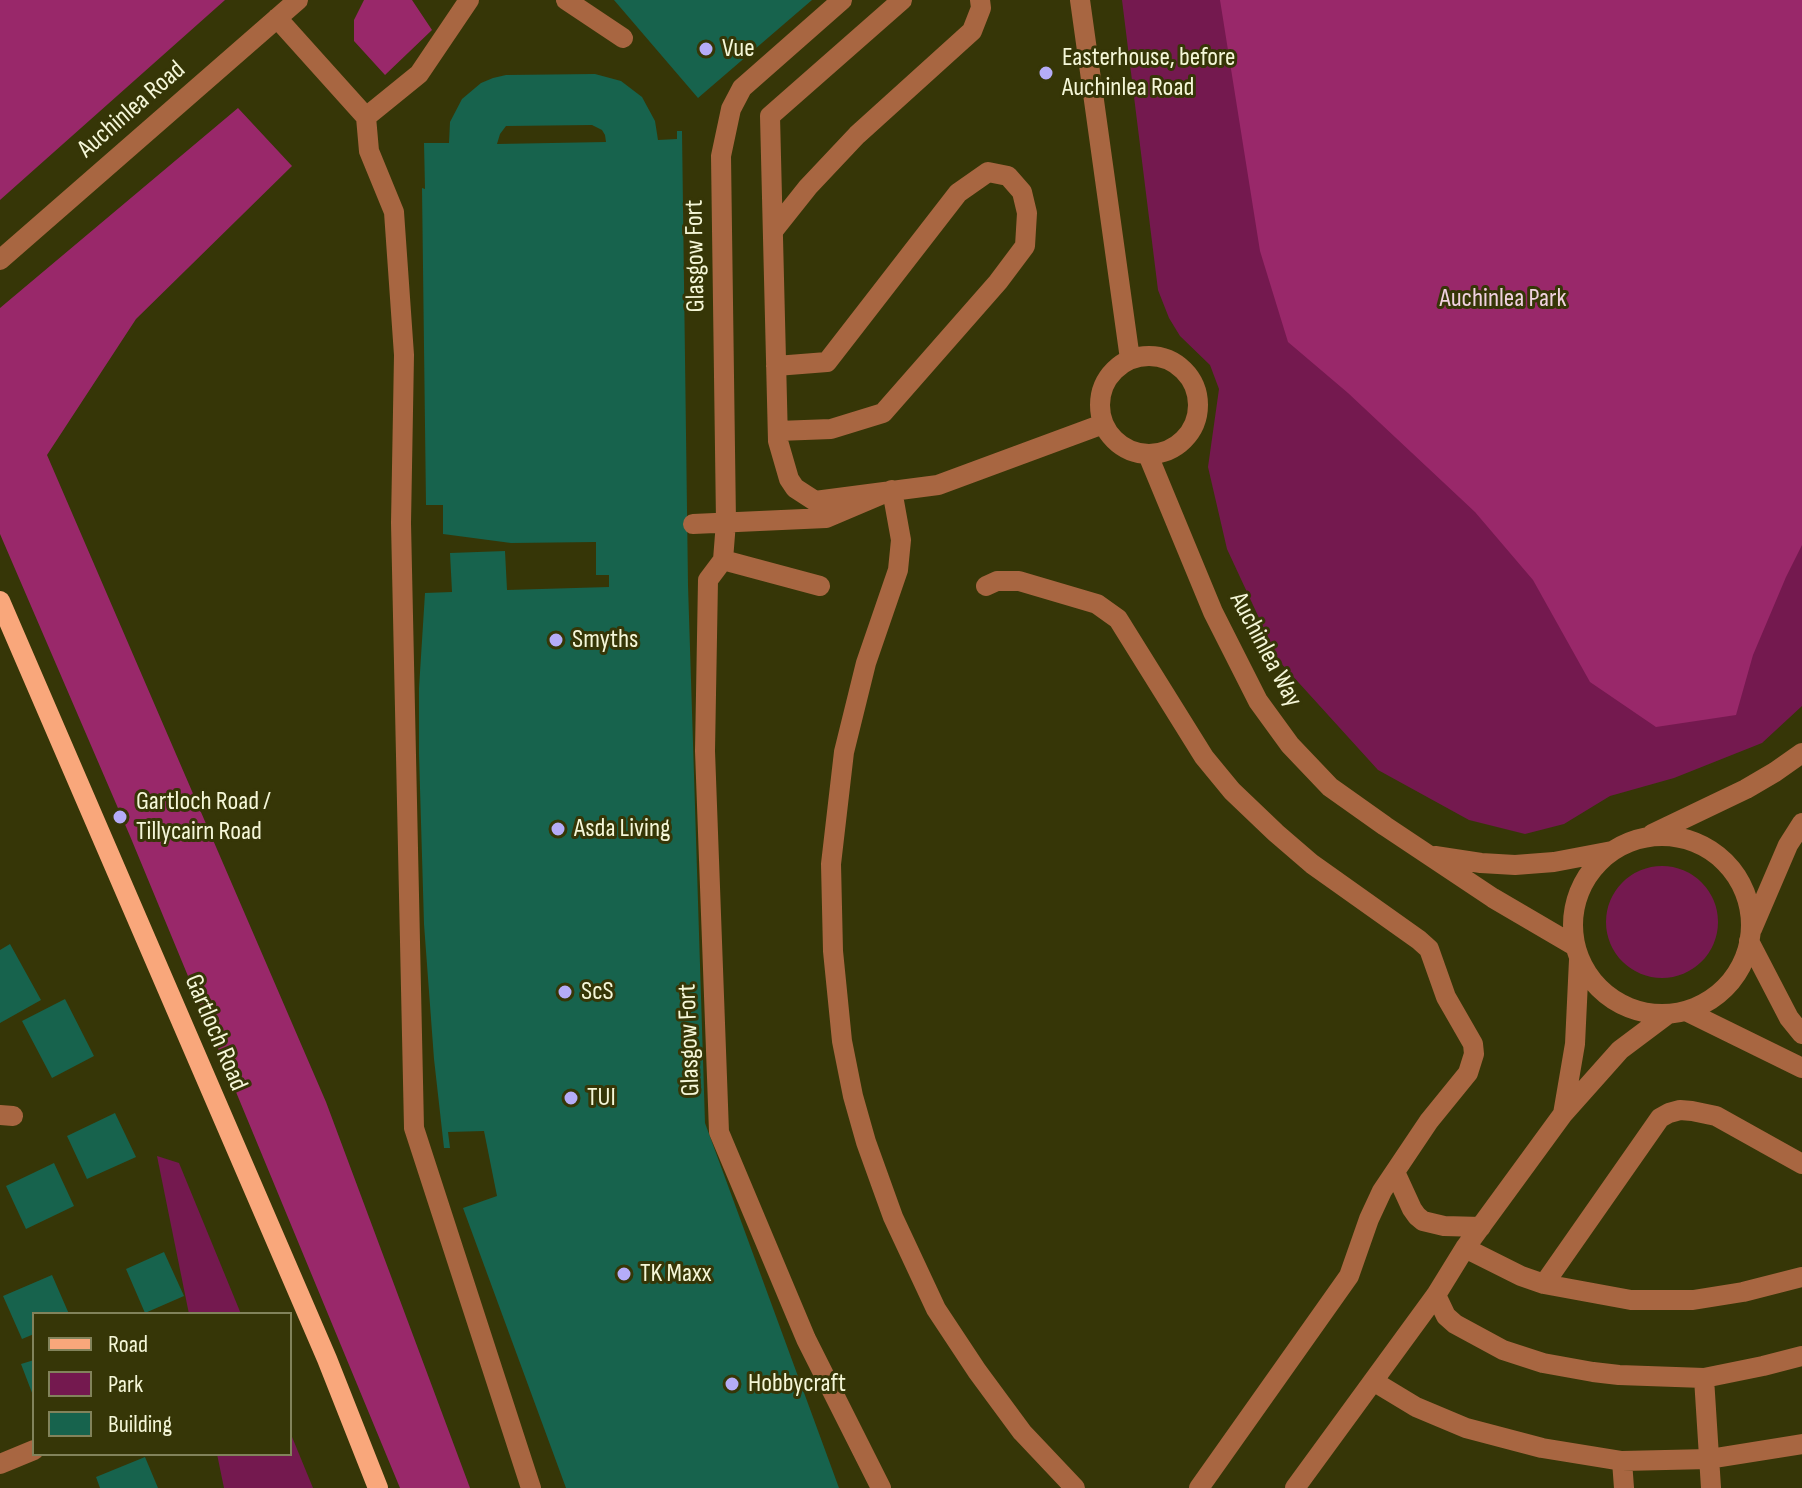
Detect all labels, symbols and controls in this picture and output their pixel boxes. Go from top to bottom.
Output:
place label: Vue [722,33,755,65]
marker: Vue [697,40,715,58]
place label: Easterhouse, before Auchinlea Road [1062,42,1235,104]
street label: Auchinlea Road [72,55,192,165]
marker: Easterhouse, before Auchinlea Road [1037,64,1055,82]
street label: Glasgow Fort [679,199,713,313]
park label: Auchinlea Park [1440,283,1566,315]
street label: Auchinlea Way [1222,587,1308,713]
place label: Smyths [572,624,638,656]
marker: Smyths [547,631,565,649]
place label: Gartloch Road / Tillycairn Road [136,786,271,848]
marker: Gartloch Road / Tillycairn Road [111,808,129,826]
place label: Asda Living [574,813,670,845]
marker: Asda Living [549,820,567,838]
street label: Gartloch Road [177,970,253,1096]
place label: ScS [581,976,614,1008]
marker: ScS [556,983,574,1001]
street label: Glasgow Fort [672,983,708,1097]
place label: TUI [587,1082,616,1114]
marker: TUI [562,1089,580,1107]
place label: TK Maxx [640,1258,711,1290]
marker: TK Maxx [615,1265,633,1283]
legend [32,1312,292,1456]
text: Road [108,1330,148,1359]
place label: Hobbycraft [748,1368,846,1400]
text: Park [108,1370,143,1399]
marker: Hobbycraft [723,1375,741,1393]
text: Building [108,1410,172,1439]

